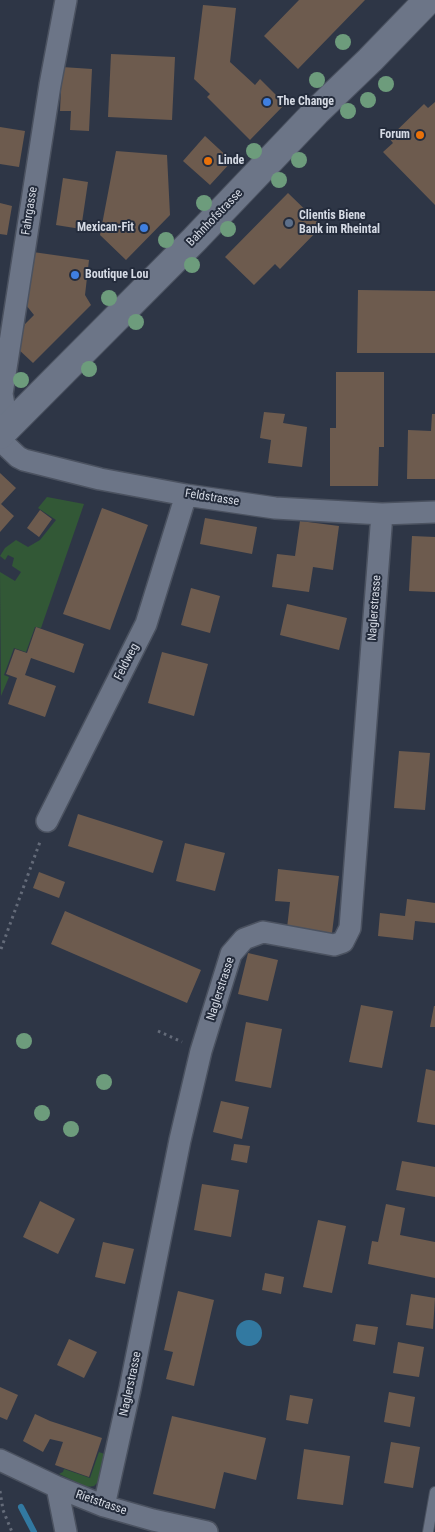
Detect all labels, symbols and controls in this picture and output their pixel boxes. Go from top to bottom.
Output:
place label: The Change [277,95,334,109]
marker: The Change [261,96,273,108]
place label: Forum [380,128,410,142]
marker: Forum [414,129,426,141]
place label: Linde [218,154,244,168]
marker: Linde [202,155,214,167]
street label: Fahrgasse [19,186,41,236]
street label: Bahnhofstrasse [184,186,246,250]
place label: Clientis Biene Bank im Rheintal [299,209,380,237]
marker: Clientis Biene Bank im Rheintal [283,217,295,229]
place label: Mexican-Fit [77,221,134,235]
marker: Mexican-Fit [138,222,150,234]
place label: Boutique Lou [85,268,148,282]
marker: Boutique Lou [69,269,81,281]
street label: Feldstrasse [184,487,240,509]
street label: Naglerstrasse [366,575,384,641]
street label: Feldweg [112,641,142,683]
street label: Naglerstrasse [204,955,238,1023]
street label: Naglerstrasse [117,1350,145,1418]
street label: Rietstrasse [74,1488,128,1518]

